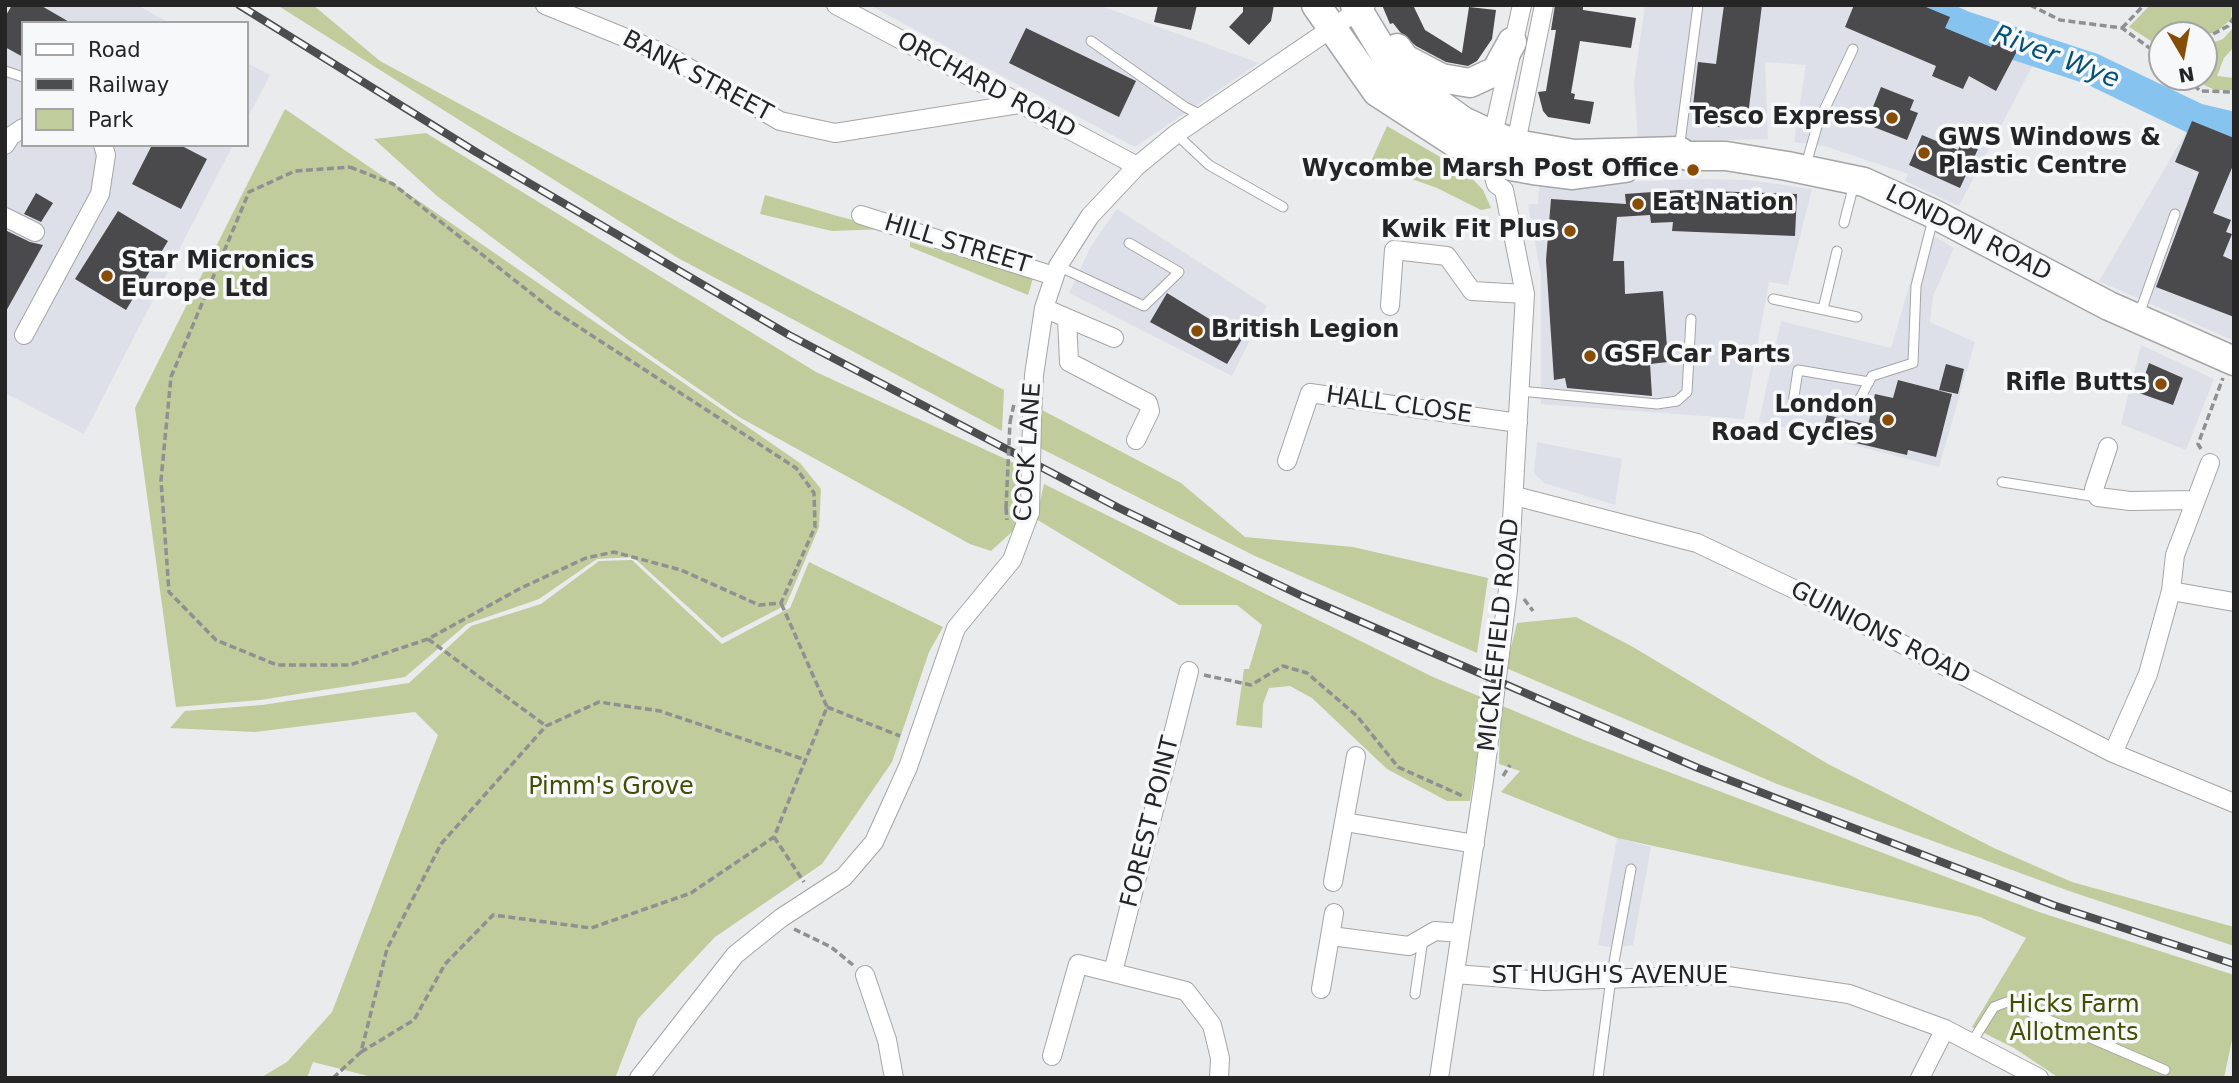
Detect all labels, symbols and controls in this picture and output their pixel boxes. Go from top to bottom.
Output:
water label: River Wye [1988,20,2124,96]
legend [21,21,248,147]
north arrow [2148,21,2218,91]
street label: BANK STREET [617,25,777,129]
street label: ORCHARD ROAD [892,27,1080,145]
text: Road [88,38,141,62]
text: N [2177,62,2196,87]
text: Railway [88,73,169,97]
place label: Tesco Express [1689,104,1878,132]
text: Park [88,108,133,132]
marker: Tesco Express [1884,110,1900,126]
place label: GWS Windows & Plastic Centre [1938,125,2161,181]
marker: GWS Windows & Plastic Centre [1916,145,1932,161]
place label: Wycombe Marsh Post Office [1302,156,1679,184]
marker: Wycombe Marsh Post Office [1685,162,1701,178]
street label: LONDON ROAD [1880,180,2056,288]
place label: Eat Nation [1652,190,1794,218]
marker: Eat Nation [1630,196,1646,212]
street label: HILL STREET [881,209,1033,281]
place label: Kwik Fit Plus [1381,217,1556,245]
marker: Kwik Fit Plus [1562,223,1578,239]
place label: Star Micronics Europe Ltd [121,248,315,304]
marker: Star Micronics Europe Ltd [99,268,115,284]
place label: British Legion [1211,317,1399,345]
marker: British Legion [1189,323,1205,339]
place label: GSF Car Parts [1604,342,1790,370]
marker: GSF Car Parts [1582,348,1598,364]
place label: Rifle Butts [2005,370,2147,398]
marker: Rifle Butts [2153,376,2169,392]
street label: HALL CLOSE [1324,381,1474,431]
street label: COCK LANE [1010,382,1048,522]
place label: London Road Cycles [1711,392,1874,448]
marker: London Road Cycles [1880,412,1896,428]
street label: MICKLEFIELD ROAD [1473,517,1527,753]
street label: GUINIONS ROAD [1785,576,1975,692]
street label: FOREST POINT [1116,734,1186,910]
park label: Pimm's Grove [528,774,694,802]
street label: ST HUGH'S AVENUE [1492,963,1728,991]
park label: Hicks Farm Allotments [2008,992,2140,1048]

